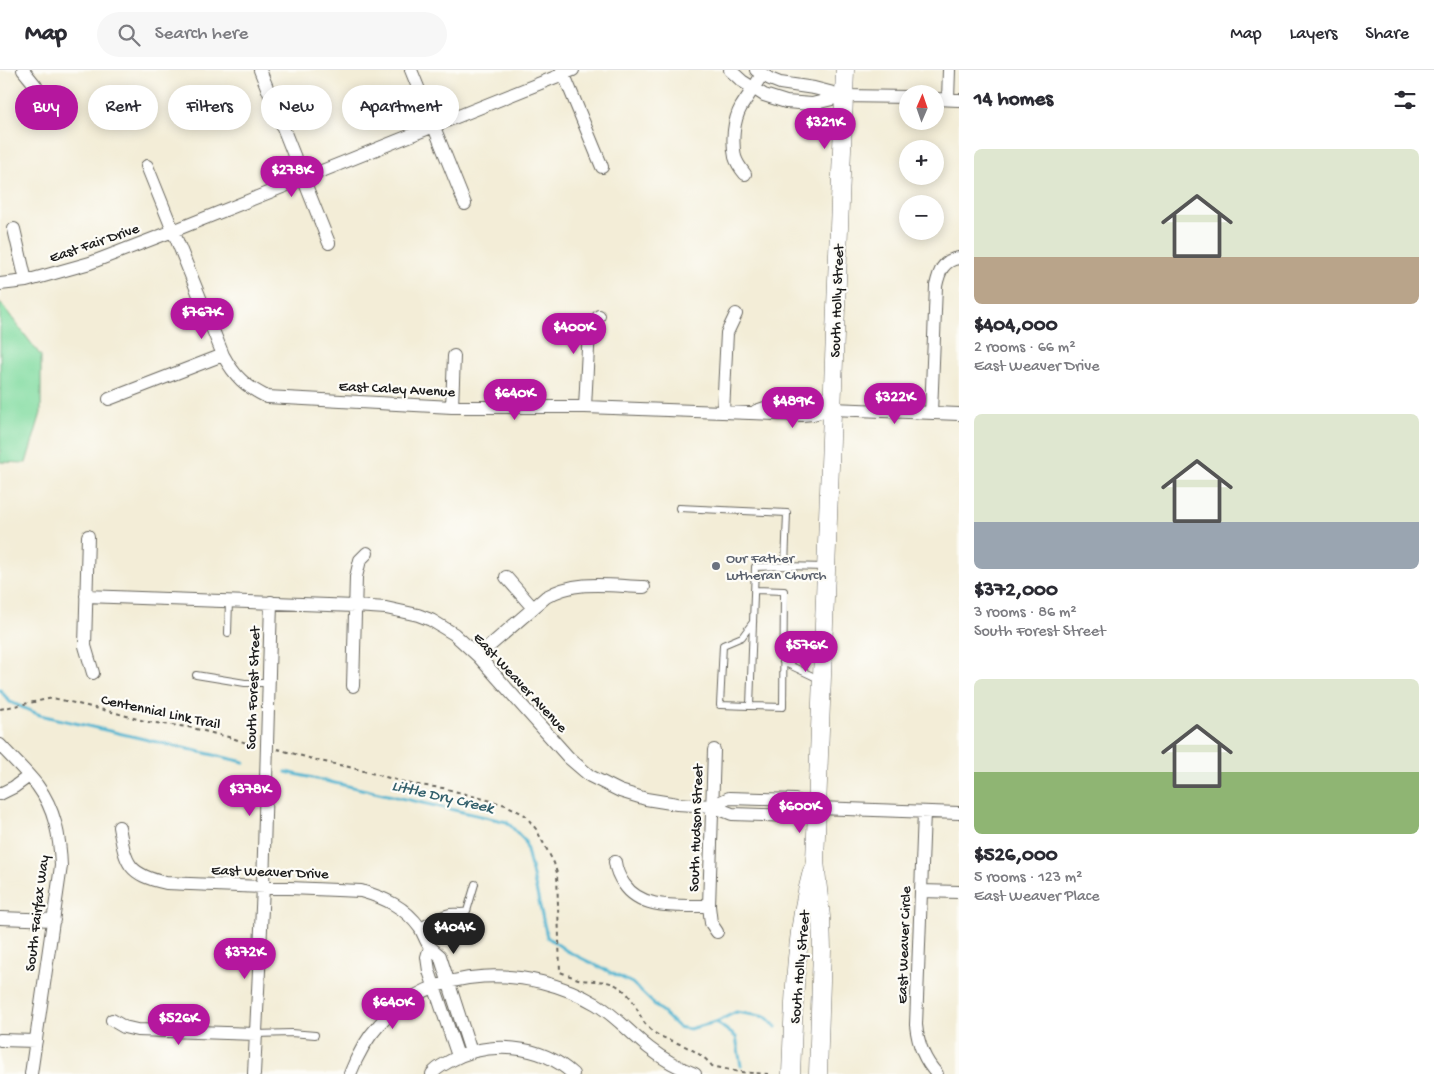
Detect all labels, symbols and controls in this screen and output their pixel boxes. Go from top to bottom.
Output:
search box [97,12,447,57]
text: Map [25,20,67,49]
icon: search [115,21,143,49]
text: Search here [155,23,248,46]
text: Map [1230,24,1262,45]
text: Layers [1290,24,1337,45]
text: Share [1365,24,1409,45]
chip: Buy [15,85,78,130]
chip: Rent [88,85,158,130]
chip: Filters [168,85,251,130]
chip: New [261,85,332,130]
chip: Apartment [342,85,459,130]
north arrow [899,85,944,130]
map controls [899,85,944,240]
icon: filters [1391,86,1419,114]
text: 14 homes [974,88,1053,113]
pin: $321K [790,108,860,150]
text: $321K [806,114,844,133]
button: + [899,140,944,185]
pin: $278K [257,156,327,198]
text: $278K [272,162,312,181]
icon: home [1152,181,1242,271]
button: − [899,195,944,240]
street label: East Fair Drive [47,220,142,268]
street label: South Holly Street [827,242,849,358]
pin: $767K [167,298,237,340]
text: $767K [182,304,222,323]
pin: $400K [539,312,609,355]
text: $404,000 [974,314,1058,339]
text: $400K [553,319,595,338]
text: 2 rooms · 66 m² [974,339,1075,358]
text: East Weaver Drive [974,358,1099,377]
street label: East Caley Avenue [338,378,456,402]
pin: $640K [480,378,550,421]
pin: $322K [860,382,930,425]
text: $640K [495,385,535,404]
pin: $489K [758,386,828,429]
text: $322K [875,389,915,408]
text: $489K [773,393,813,412]
icon: home [1152,446,1242,536]
place label: Our Father Lutheran Church [726,550,826,585]
marker: Our Father Lutheran Church [710,560,722,572]
text: $372,000 [974,579,1058,604]
text: 3 rooms · 86 m² [974,604,1077,623]
text: South Forest Street [974,623,1105,642]
street label: South Forest Street [243,624,265,750]
street label: East Weaver Avenue [469,630,571,737]
pin: $576K [771,630,841,673]
text: $576K [786,637,826,656]
street label: Centennial Link Trail [99,692,222,734]
icon: home [1152,711,1242,801]
street label: South Hudson Street [686,762,708,892]
pin: $378K [215,774,285,817]
water label: Little Dry Creek [390,777,497,820]
text: $378K [229,781,271,800]
pin: $600K [765,792,835,834]
text: $600K [779,798,821,817]
text: $526,000 [974,844,1058,869]
street label: South Fairfax Way [22,854,54,972]
street label: East Weaver Drive [211,862,329,884]
text: 5 rooms · 123 m² [974,869,1082,888]
street label: East Weaver Circle [894,886,916,1004]
text: East Weaver Place [974,888,1100,907]
street label: South Holly Street [787,908,815,1024]
pin: $404K [419,912,489,955]
text: $404K [434,919,474,938]
pin: $372K [210,938,280,980]
text: $372K [225,944,265,963]
pin: $640K [358,988,428,1030]
text: $640K [373,994,413,1013]
pin: $526K [144,1004,214,1046]
text: $526K [159,1010,199,1029]

